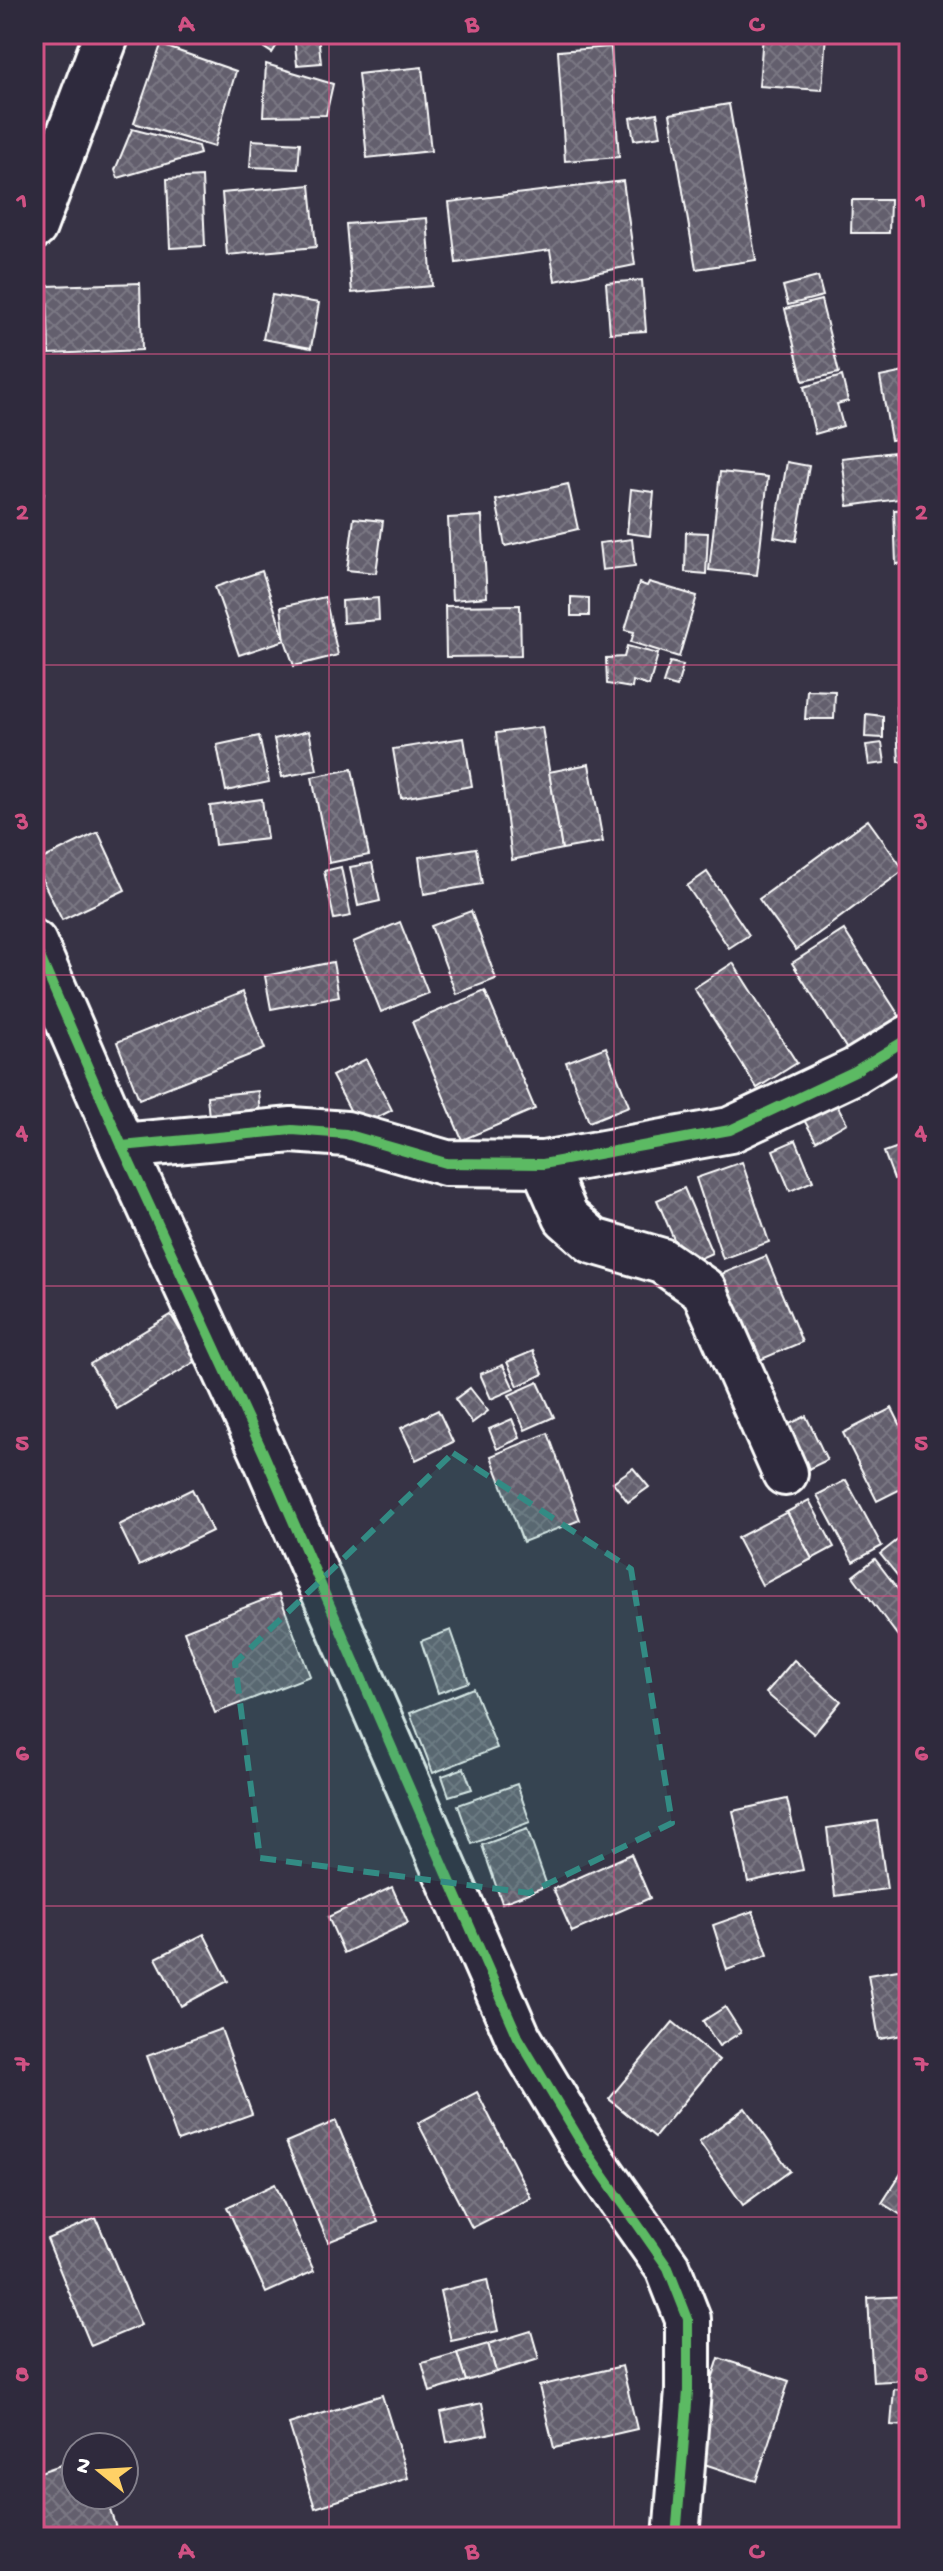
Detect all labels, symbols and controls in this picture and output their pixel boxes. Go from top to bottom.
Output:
text: A [177,11,195,42]
text: B [464,11,480,42]
text: C [749,11,766,42]
text: 1 [16,188,27,219]
text: 1 [915,188,926,219]
text: 2 [16,499,29,530]
text: 2 [915,499,928,530]
text: 3 [14,809,29,840]
text: 3 [913,809,928,840]
text: 4 [15,1119,29,1150]
text: 4 [914,1119,928,1150]
text: 5 [15,1430,29,1461]
text: 5 [914,1430,928,1461]
text: 6 [15,1740,29,1771]
text: 6 [914,1740,928,1771]
text: 7 [13,2051,30,2082]
text: 7 [912,2051,929,2082]
text: 8 [15,2361,29,2392]
text: 8 [914,2361,928,2392]
north arrow [60,2431,140,2511]
text: N [70,2455,99,2477]
text: A [177,2538,195,2569]
text: B [464,2538,480,2569]
text: C [749,2538,766,2569]

